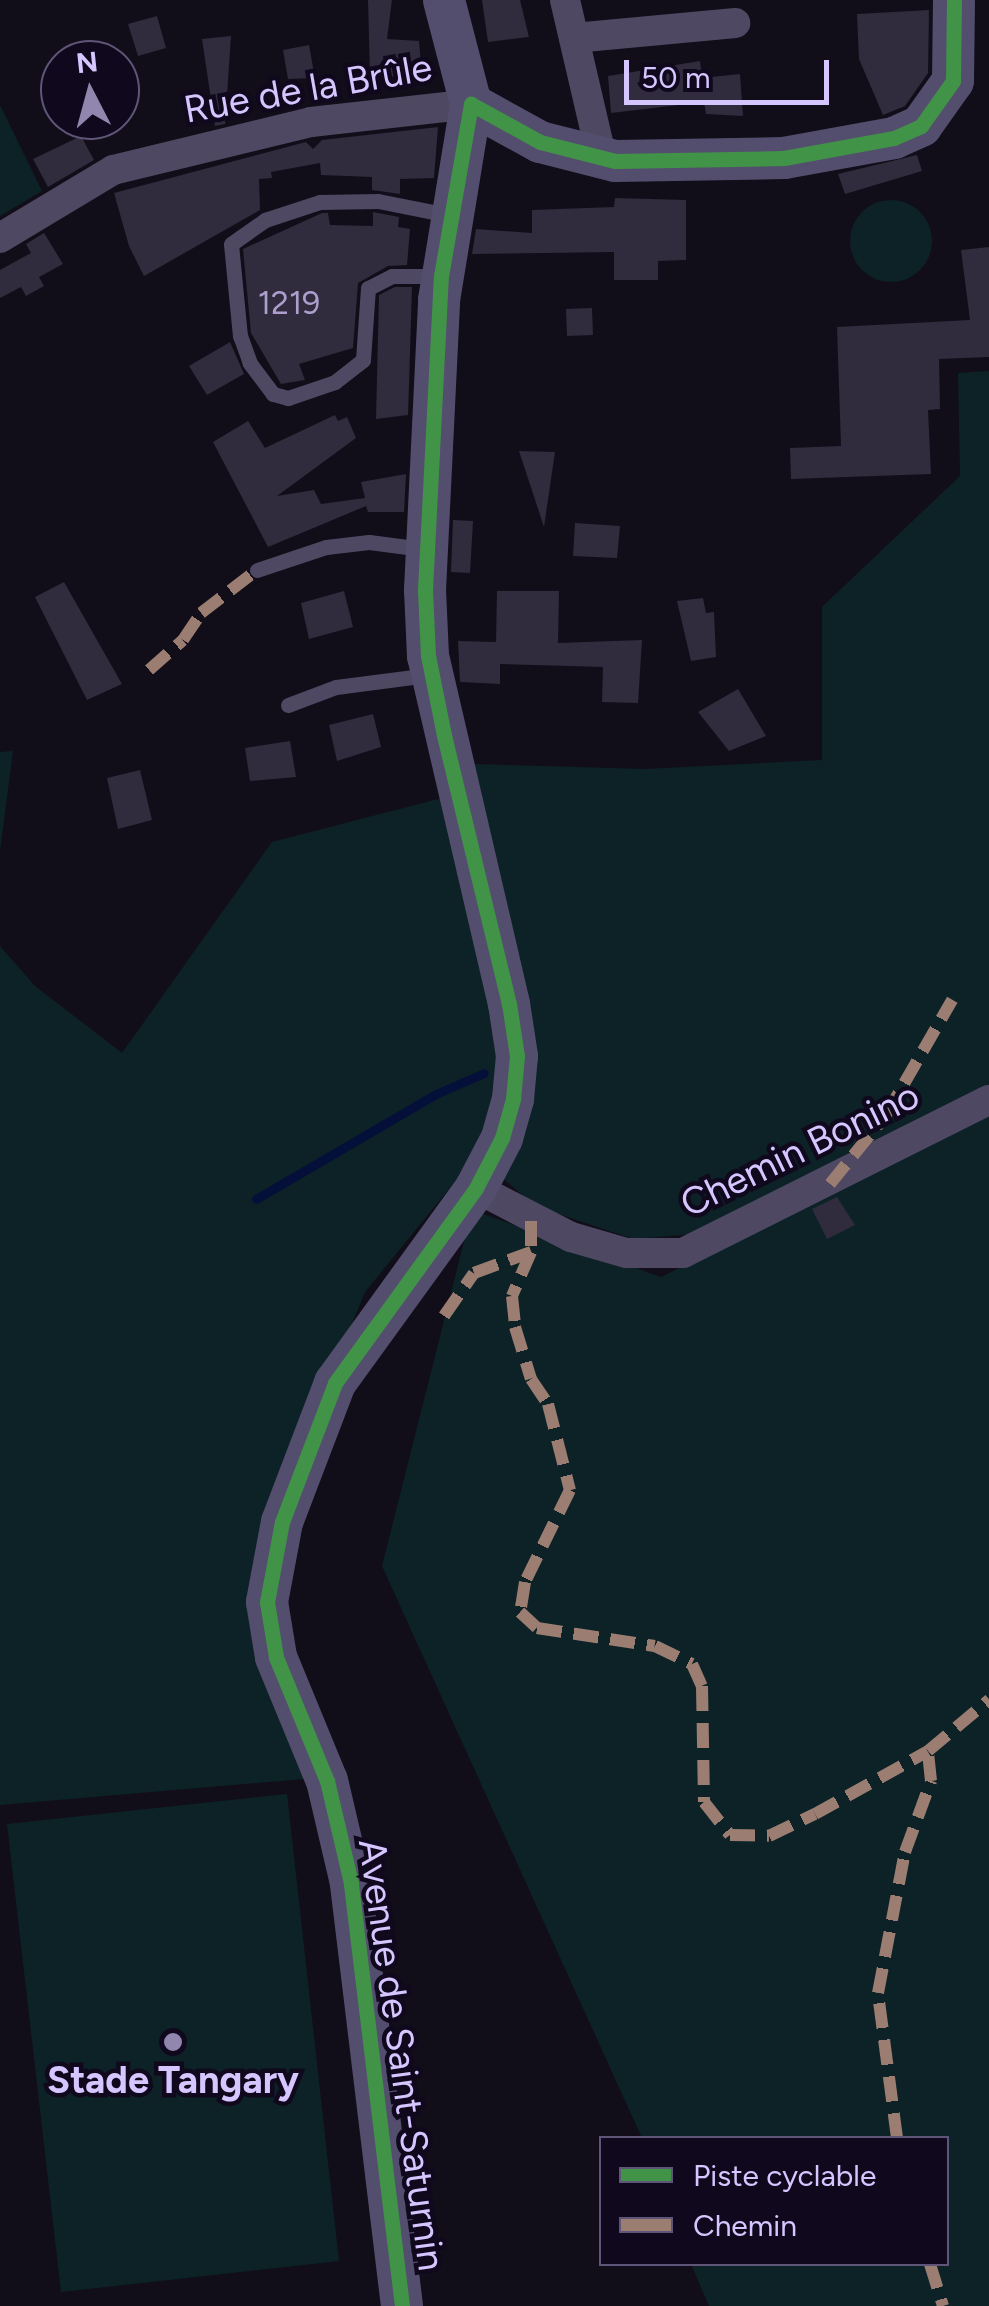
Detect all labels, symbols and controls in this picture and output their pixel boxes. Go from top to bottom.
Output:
north arrow [40,40,140,140]
scale bar [629,40,834,102]
text: N [75,44,100,80]
street label: Rue de la Brûle [180,45,436,133]
text: 50 m [641,59,710,96]
house number: 1219 [258,284,320,322]
street label: Chemin Bonino [673,1073,927,1227]
street label: Avenue de Saint-Saturnin [348,1836,454,2274]
marker: Stade Tangary [162,2031,184,2053]
place label: Stade Tangary [47,2058,299,2104]
legend [599,2136,949,2266]
text: Piste cyclable [693,2157,876,2194]
text: Chemin [693,2207,797,2244]

